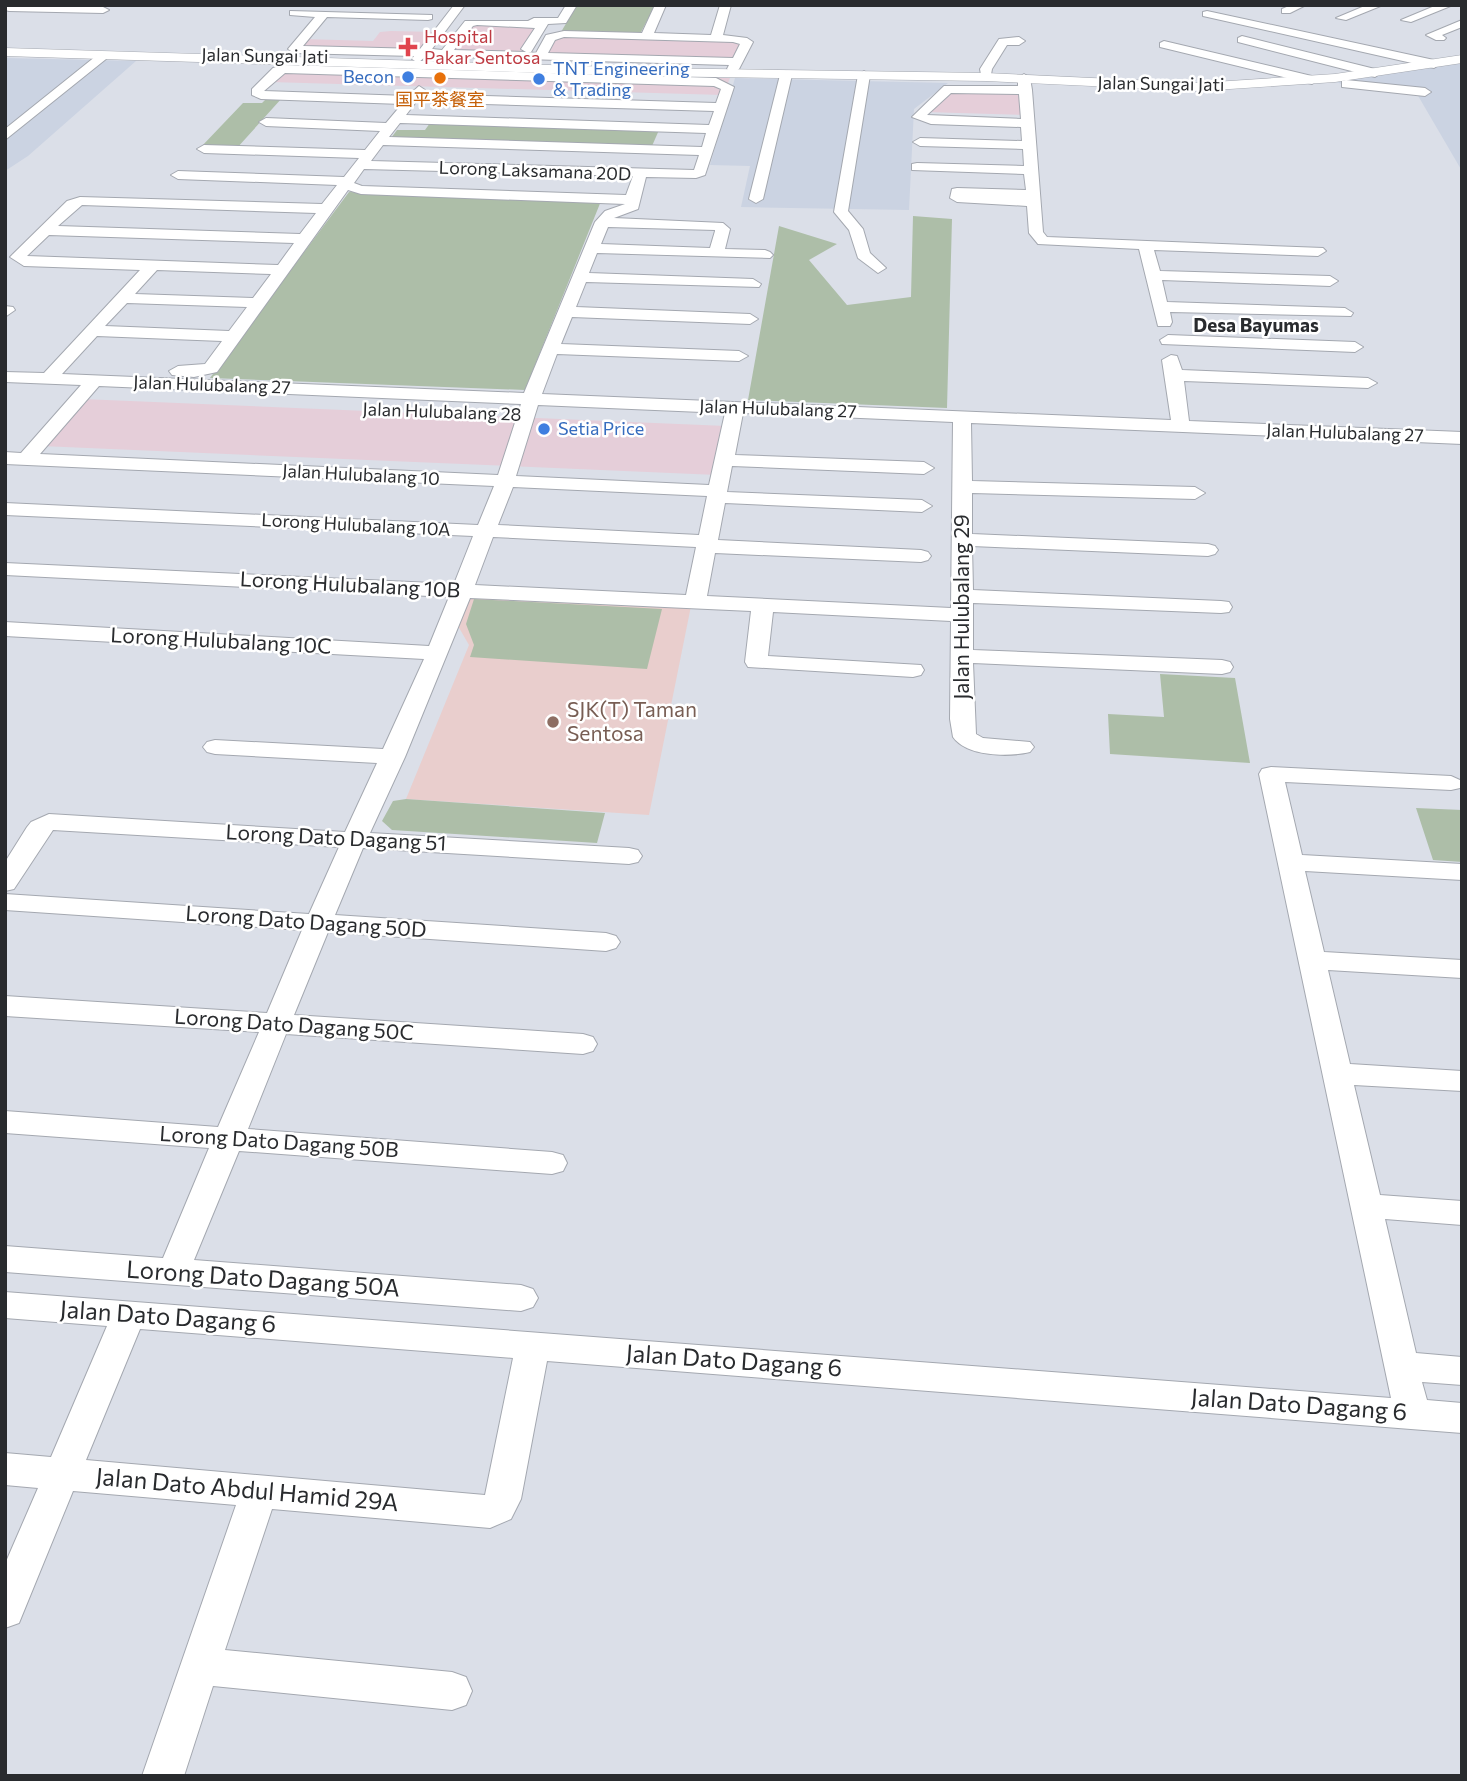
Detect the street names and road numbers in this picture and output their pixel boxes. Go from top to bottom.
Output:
street label: Jalan Sungai Jati [201,43,329,67]
street label: Jalan Sungai Jati [1097,71,1225,95]
street label: Lorong Laksamana 20D [438,156,632,184]
street label: Jalan Hulubalang 27 [133,370,291,398]
street label: Jalan Hulubalang 27 [699,394,857,422]
street label: Jalan Hulubalang 28 [362,397,522,425]
street label: Jalan Hulubalang 27 [1266,418,1424,446]
street label: Jalan Hulubalang 10 [282,459,440,489]
street label: Lorong Hulubalang 10A [261,508,451,540]
street label: Jalan Hulubalang 29 [948,514,973,700]
street label: Lorong Hulubalang 10B [239,565,461,602]
street label: Lorong Hulubalang 10C [110,621,332,658]
street label: Lorong Dato Dagang 51 [225,818,447,855]
street label: Lorong Dato Dagang 50D [185,900,427,941]
street label: Lorong Dato Dagang 50C [173,1003,415,1044]
street label: Lorong Dato Dagang 50B [159,1120,399,1161]
street label: Lorong Dato Dagang 50A [125,1253,401,1302]
street label: Jalan Dato Dagang 6 [59,1293,277,1338]
street label: Jalan Dato Dagang 6 [625,1337,843,1382]
street label: Jalan Dato Dagang 6 [1190,1381,1408,1426]
street label: Jalan Dato Abdul Hamid 29A [94,1461,400,1516]

